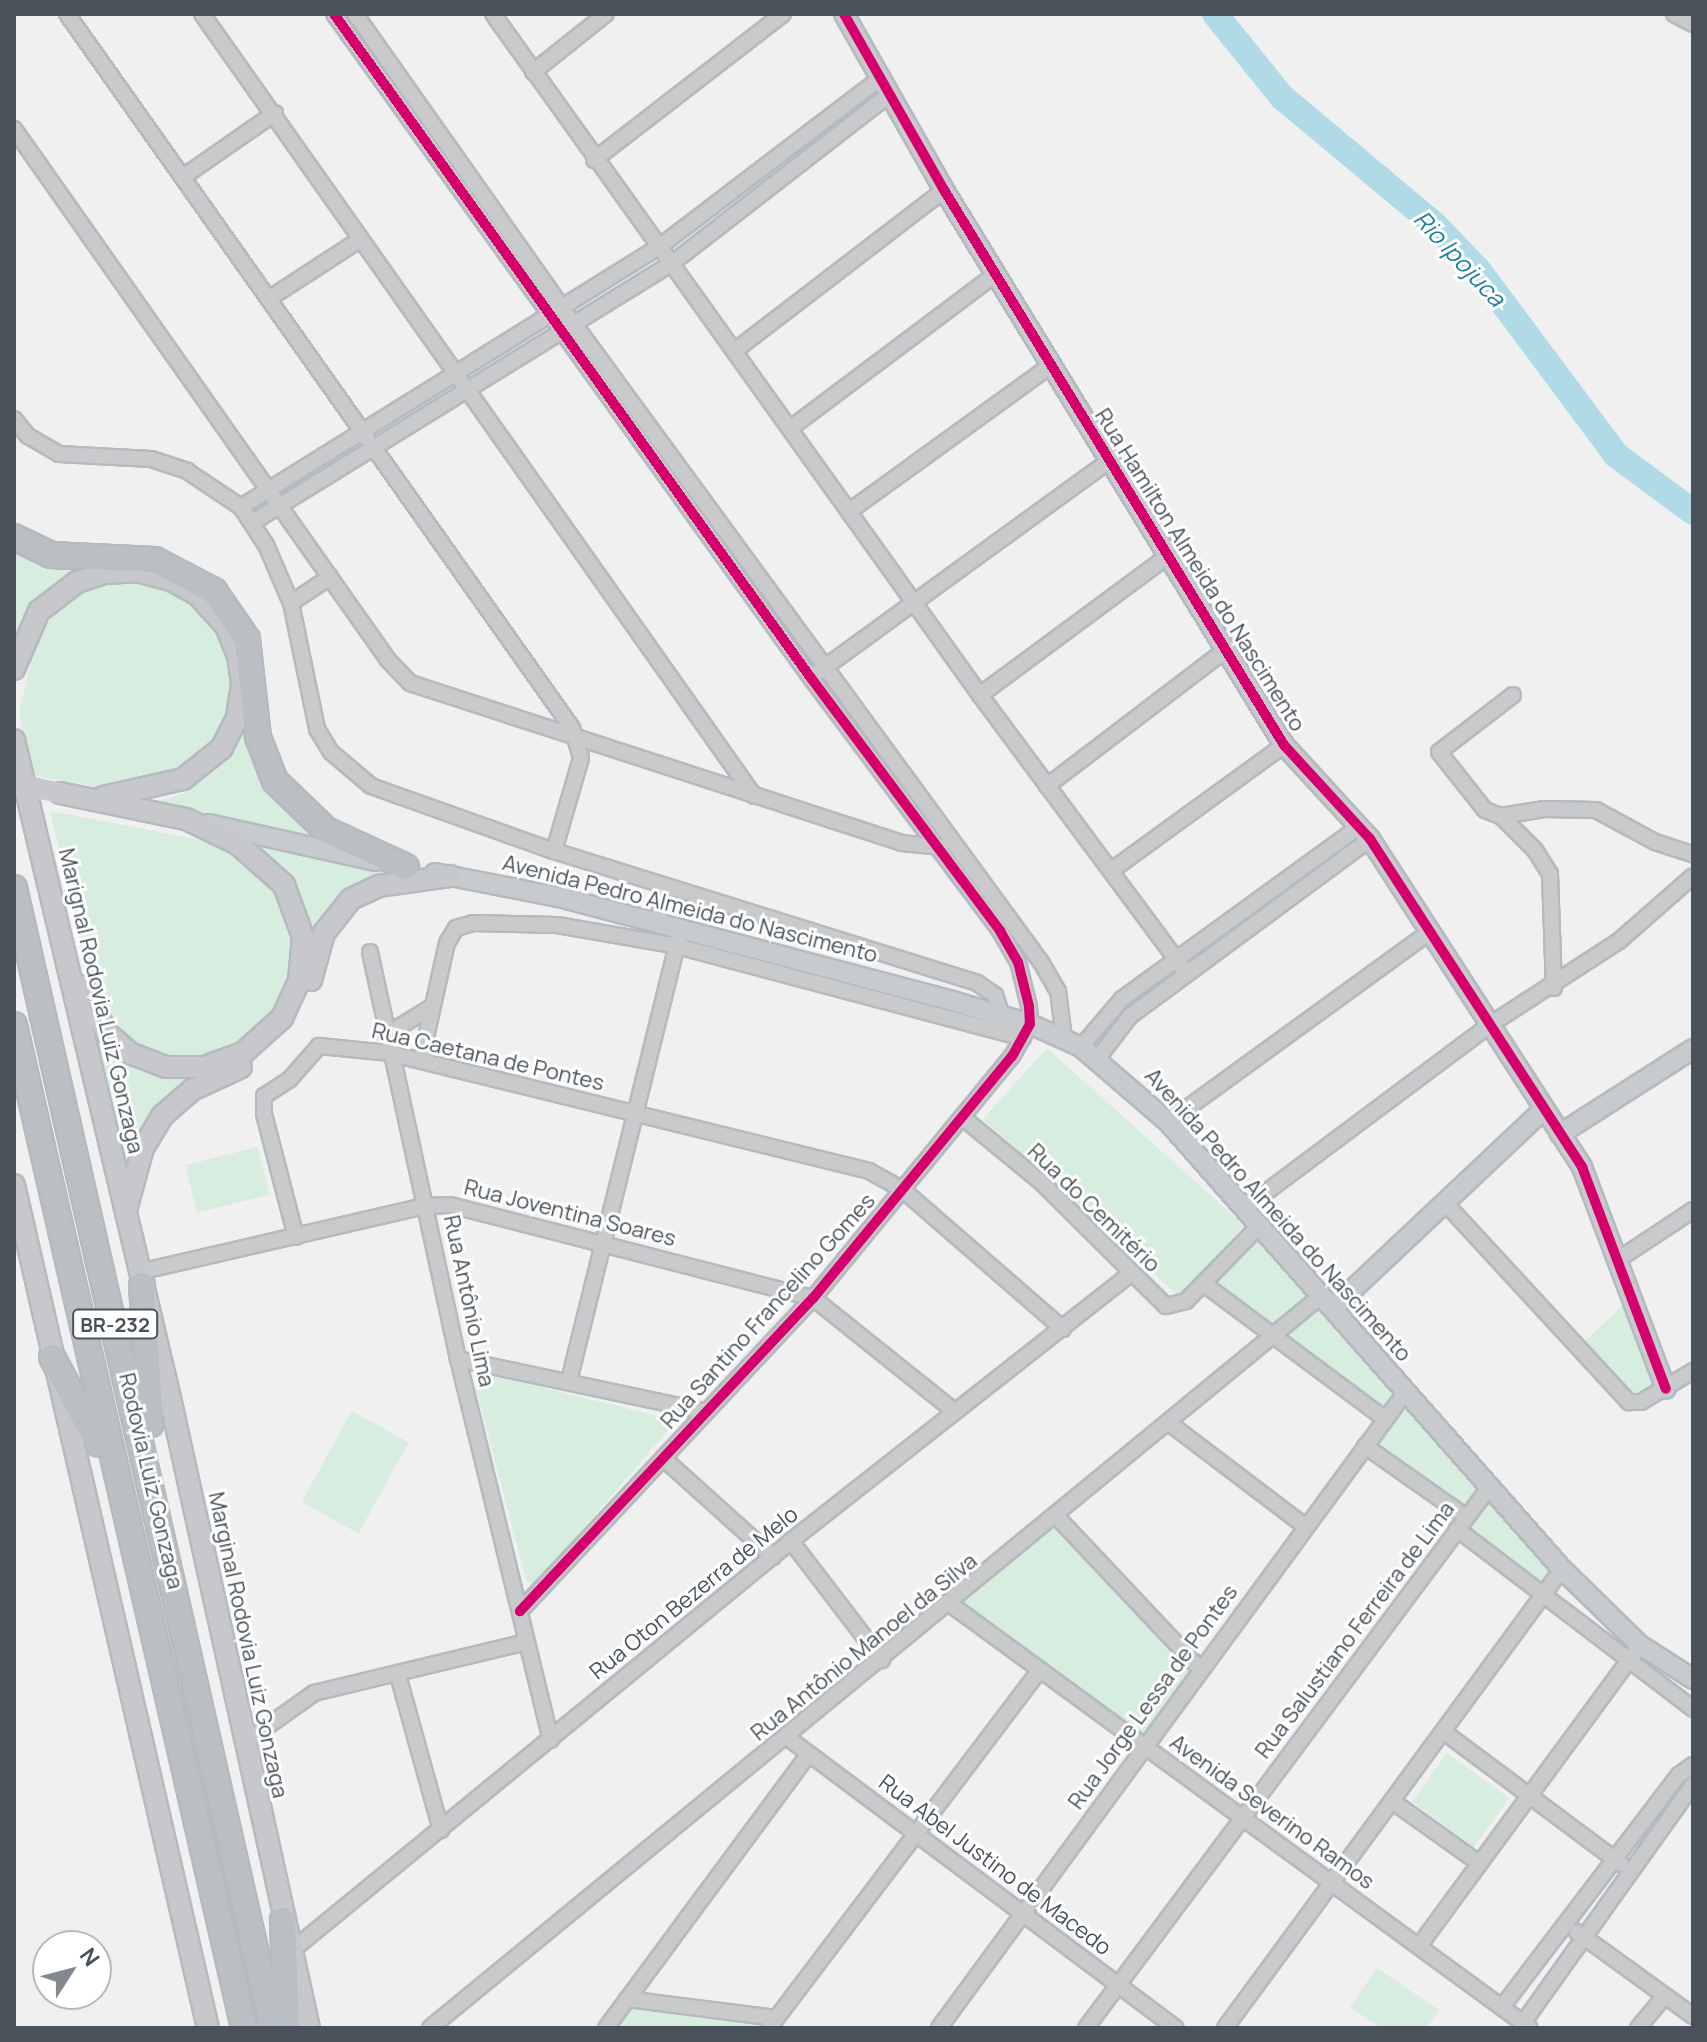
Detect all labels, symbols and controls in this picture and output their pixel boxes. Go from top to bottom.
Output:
water label: Rio Ipojuca [1408,204,1512,312]
street label: Rua Hamilton Almeida do Nascimento [1089,404,1311,736]
street label: Marignal Rodovia Luiz Gonzaga [53,846,149,1156]
street label: Avenida Pedro Almeida do Nascimento [500,850,880,968]
street label: Rua Caetana de Pontes [369,1017,607,1097]
street label: Avenida Pedro Almeida do Nascimento [1139,1063,1417,1367]
street label: Rua do Cemitério [1022,1138,1166,1278]
street label: Rua Joventina Soares [461,1174,679,1252]
street label: Rua Santino Francelino Gomes [655,1188,881,1434]
street label: Rua Antônio Lima [438,1213,500,1389]
road number: BR-232 [71,1308,159,1340]
street label: Rodovia Luiz Gonzaga [113,1370,189,1592]
street label: Marginal Rodovia Luiz Gonzaga [203,1490,293,1800]
street label: Rua Salustiano Ferreira de Lima [1250,1496,1460,1764]
street label: Rua Oton Bezerra de Melo [585,1501,803,1685]
street label: Rua Antônio Manoel da Silva [746,1548,982,1746]
street label: Rua Jorge Lessa de Pontes [1063,1580,1243,1814]
street label: Avenida Severino Ramos [1165,1729,1379,1895]
street label: Rua Abel Justino de Macedo [874,1769,1116,1961]
north arrow [32,1930,112,2010]
text: N [73,1942,107,1972]

